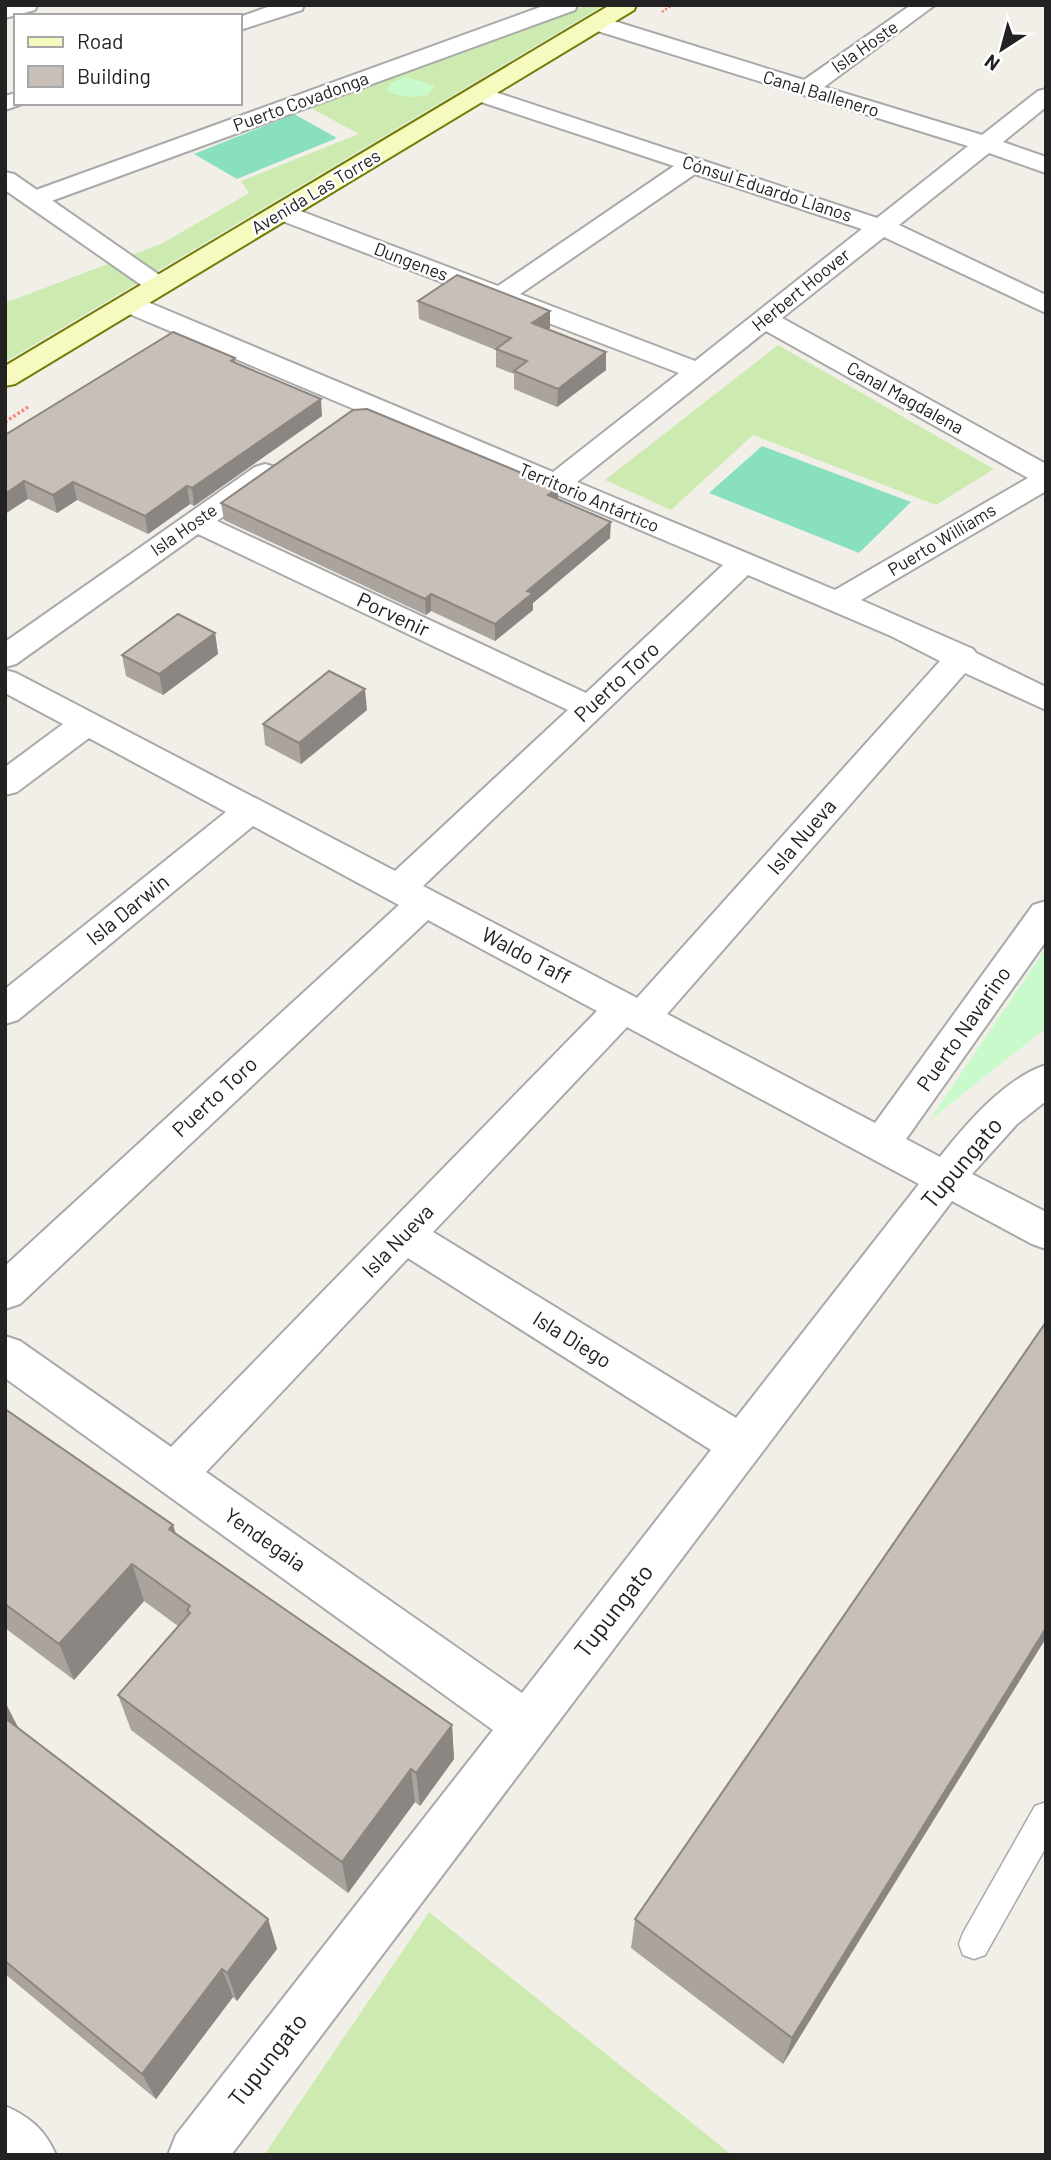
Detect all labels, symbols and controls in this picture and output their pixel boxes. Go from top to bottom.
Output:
legend [14,14,242,105]
north arrow [967,14,1037,84]
street label: Isla Hoste [827,15,902,77]
text: Road [77,28,123,53]
text: N [980,50,1004,76]
text: Building [77,63,151,88]
street label: Canal Ballenero [761,65,882,121]
street label: Puerto Covadonga [230,66,371,136]
street label: Avenida Las Torres [247,144,384,238]
street label: Cónsul Eduardo Llanos [680,150,855,226]
street label: Dungenes [371,237,451,285]
street label: Herbert Hoover [747,243,854,335]
street label: Canal Magdalena [843,356,968,438]
street label: Territorio Antártico [516,458,663,537]
street label: Isla Hoste [146,498,221,560]
street label: Puerto Williams [883,498,1000,580]
street label: Porvenir [354,586,434,641]
street label: Puerto Toro [568,635,664,726]
street label: Isla Nueva [761,793,841,879]
street label: Isla Darwin [81,868,173,950]
street label: Waldo Taff [478,921,576,989]
street label: Puerto Navarino [910,961,1015,1095]
street label: Puerto Toro [166,1050,262,1141]
street label: Tupungato [914,1110,1008,1214]
street label: Isla Nueva [356,1198,438,1282]
street label: Isla Diego [529,1305,617,1373]
street label: Yendegaia [220,1502,311,1576]
street label: Tupungato [567,1557,658,1663]
street label: Tupungato [221,2006,312,2112]

